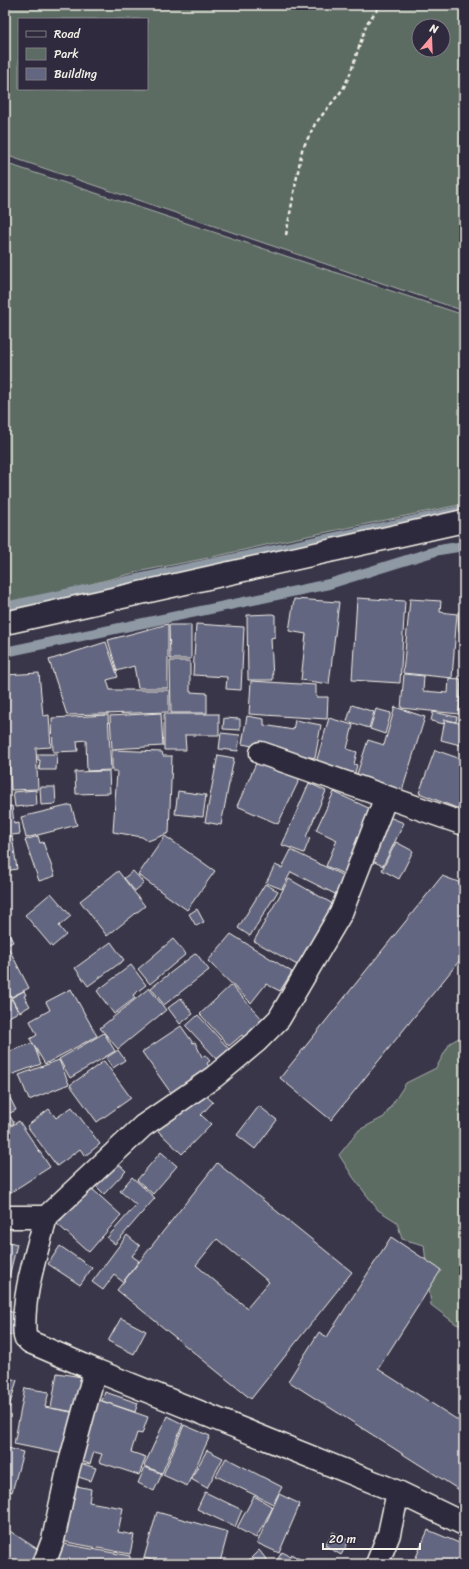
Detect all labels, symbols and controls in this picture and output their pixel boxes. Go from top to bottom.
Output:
legend [18,18,148,90]
north arrow [411,18,451,58]
text: N [426,18,441,39]
text: Road [54,23,81,45]
text: Park [54,43,79,65]
text: Building [54,63,97,85]
scale bar [323,1525,420,1551]
text: 20 m [329,1528,356,1550]

